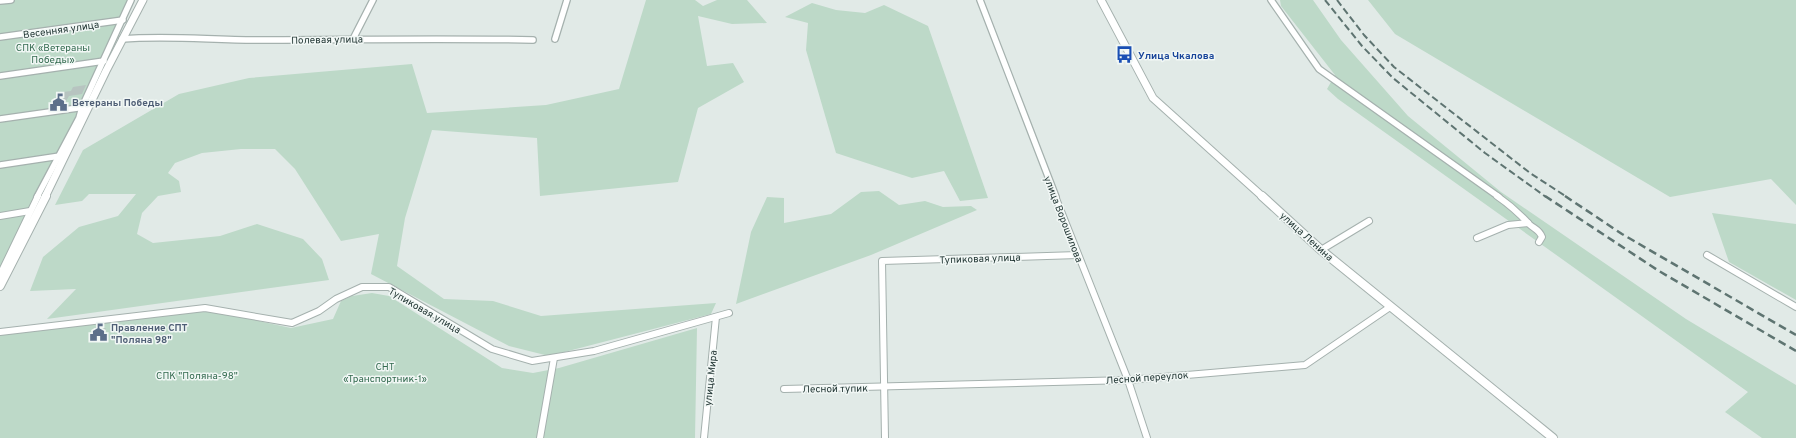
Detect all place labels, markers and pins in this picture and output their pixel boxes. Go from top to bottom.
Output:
bus stop icon: Улица Чкалова [1115,45,1135,65]
place label: Улица Чкалова [1138,50,1214,63]
public building icon: Ветераны Победы [49,92,69,112]
place label: Ветераны Победы [72,97,163,110]
place label: Правление СПТ "Поляна 98" [111,322,188,347]
public building icon: Правление СПТ "Поляна 98" [88,323,108,343]

